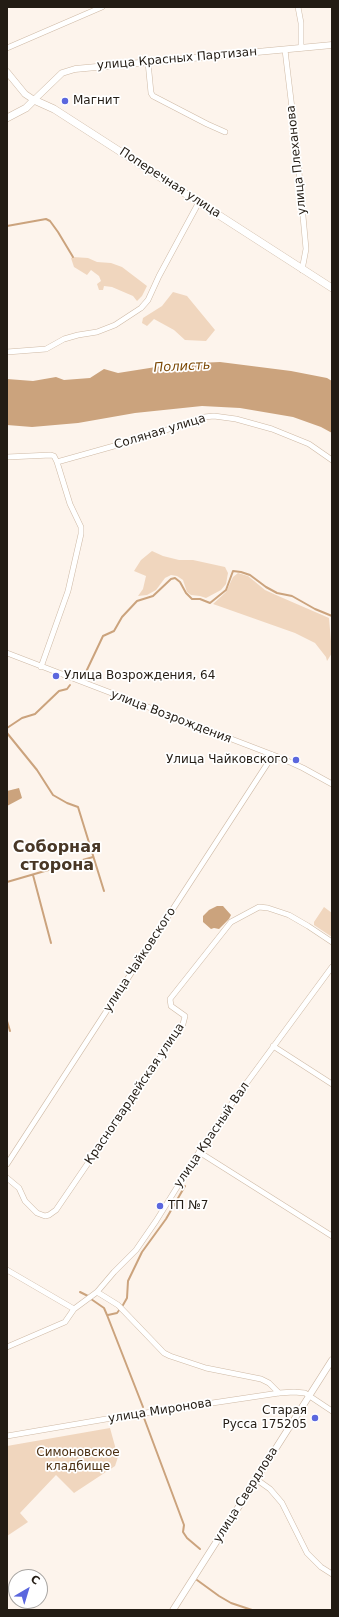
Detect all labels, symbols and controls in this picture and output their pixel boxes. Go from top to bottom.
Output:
street label: улица Красных Партизан [96,45,258,73]
place label: Магнит [73,94,120,108]
marker: Магнит [60,96,70,106]
street label: улица Плеханова [284,105,310,215]
street label: Поперечная улица [117,145,223,221]
water label: Полисть [153,358,211,376]
street label: Соляная улица [113,411,207,453]
place label: Улица Возрождения, 64 [64,669,215,683]
marker: Улица Возрождения, 64 [51,671,61,681]
street label: улица Возрождения [109,687,233,747]
place label: Улица Чайковского [166,753,288,767]
marker: Улица Чайковского [291,755,301,765]
district label: Соборная сторона [13,838,101,876]
street label: улица Чайковского [101,905,179,1015]
street label: Красногвардейская улица [82,1021,188,1167]
street label: улица Красный Вал [171,1079,253,1191]
place label: ТП №7 [168,1199,208,1213]
marker: ТП №7 [155,1201,165,1211]
street label: улица Миронова [107,1396,213,1426]
place label: Старая Русса 175205 [222,1404,307,1432]
marker: Старая Русса 175205 [310,1413,320,1423]
street label: улица Свердлова [211,1445,281,1545]
park label: Симоновское кладбище [36,1446,120,1474]
north arrow [8,1569,48,1609]
text: С [28,1572,42,1588]

